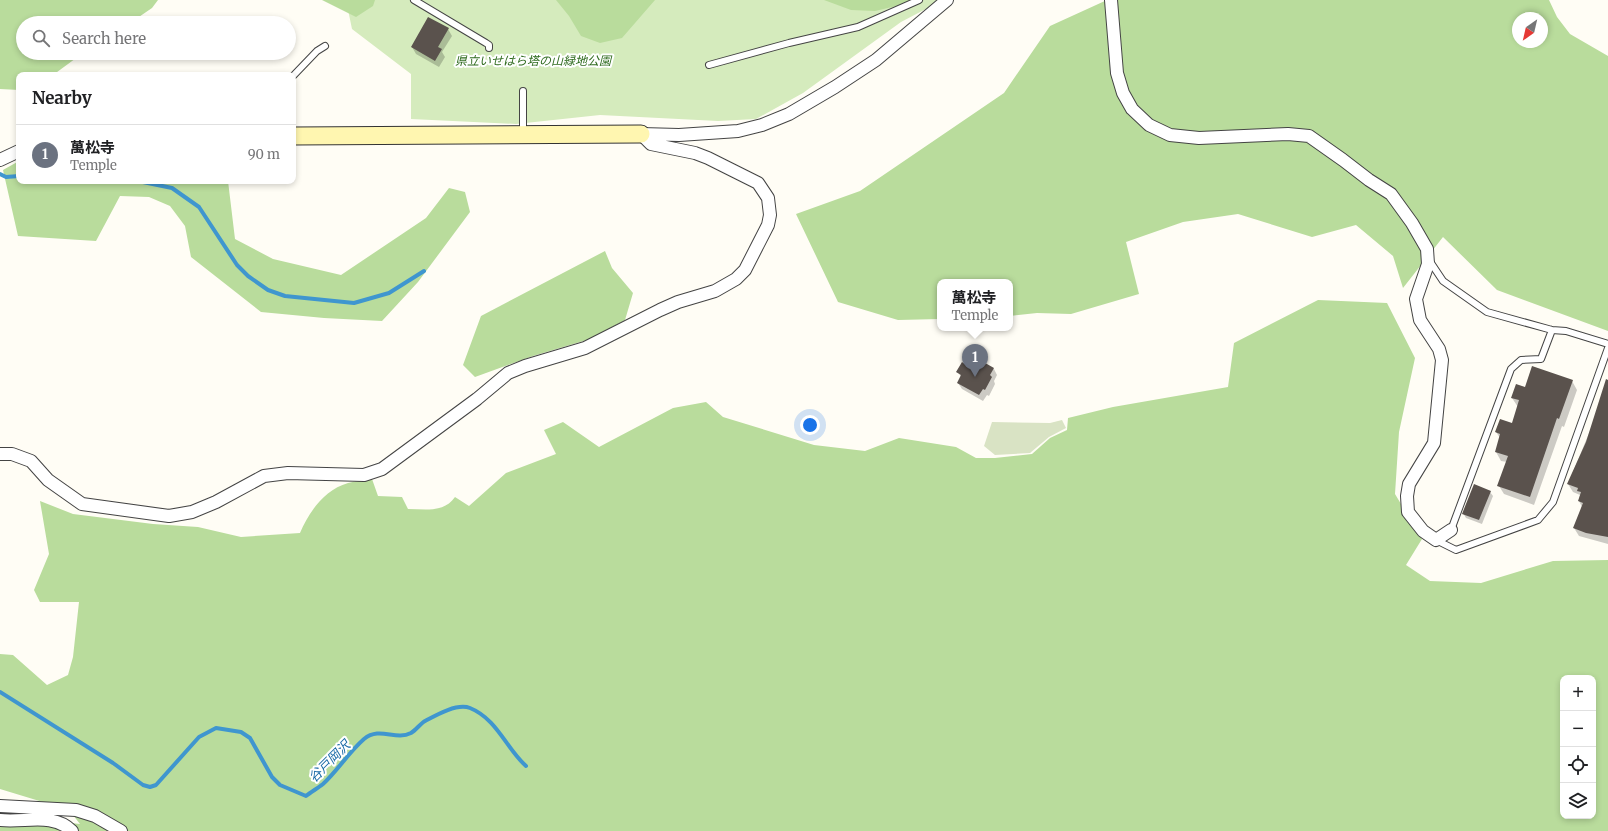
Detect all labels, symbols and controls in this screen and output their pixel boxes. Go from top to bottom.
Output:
north arrow [1512,12,1548,48]
search box [16,16,296,60]
icon: search [30,27,52,49]
text: Search here [62,29,146,48]
park label: 県立いせはら塔の山緑地公園 [455,53,613,68]
text: Nearby [32,87,92,109]
text: 萬松寺 [70,138,115,157]
text: 1 [42,146,48,163]
text: 90 m [248,146,280,163]
text: Temple [70,157,117,174]
popup [937,279,1013,331]
text: 萬松寺 [952,288,997,307]
text: Temple [952,307,998,324]
pin: 1 [962,344,988,377]
your location [800,415,820,435]
map controls [1560,675,1596,819]
button: + [1560,675,1596,711]
button: − [1560,711,1596,747]
water label: 谷戸岡沢 [305,736,355,786]
button: locate [1560,747,1596,783]
button: layers [1560,783,1596,819]

